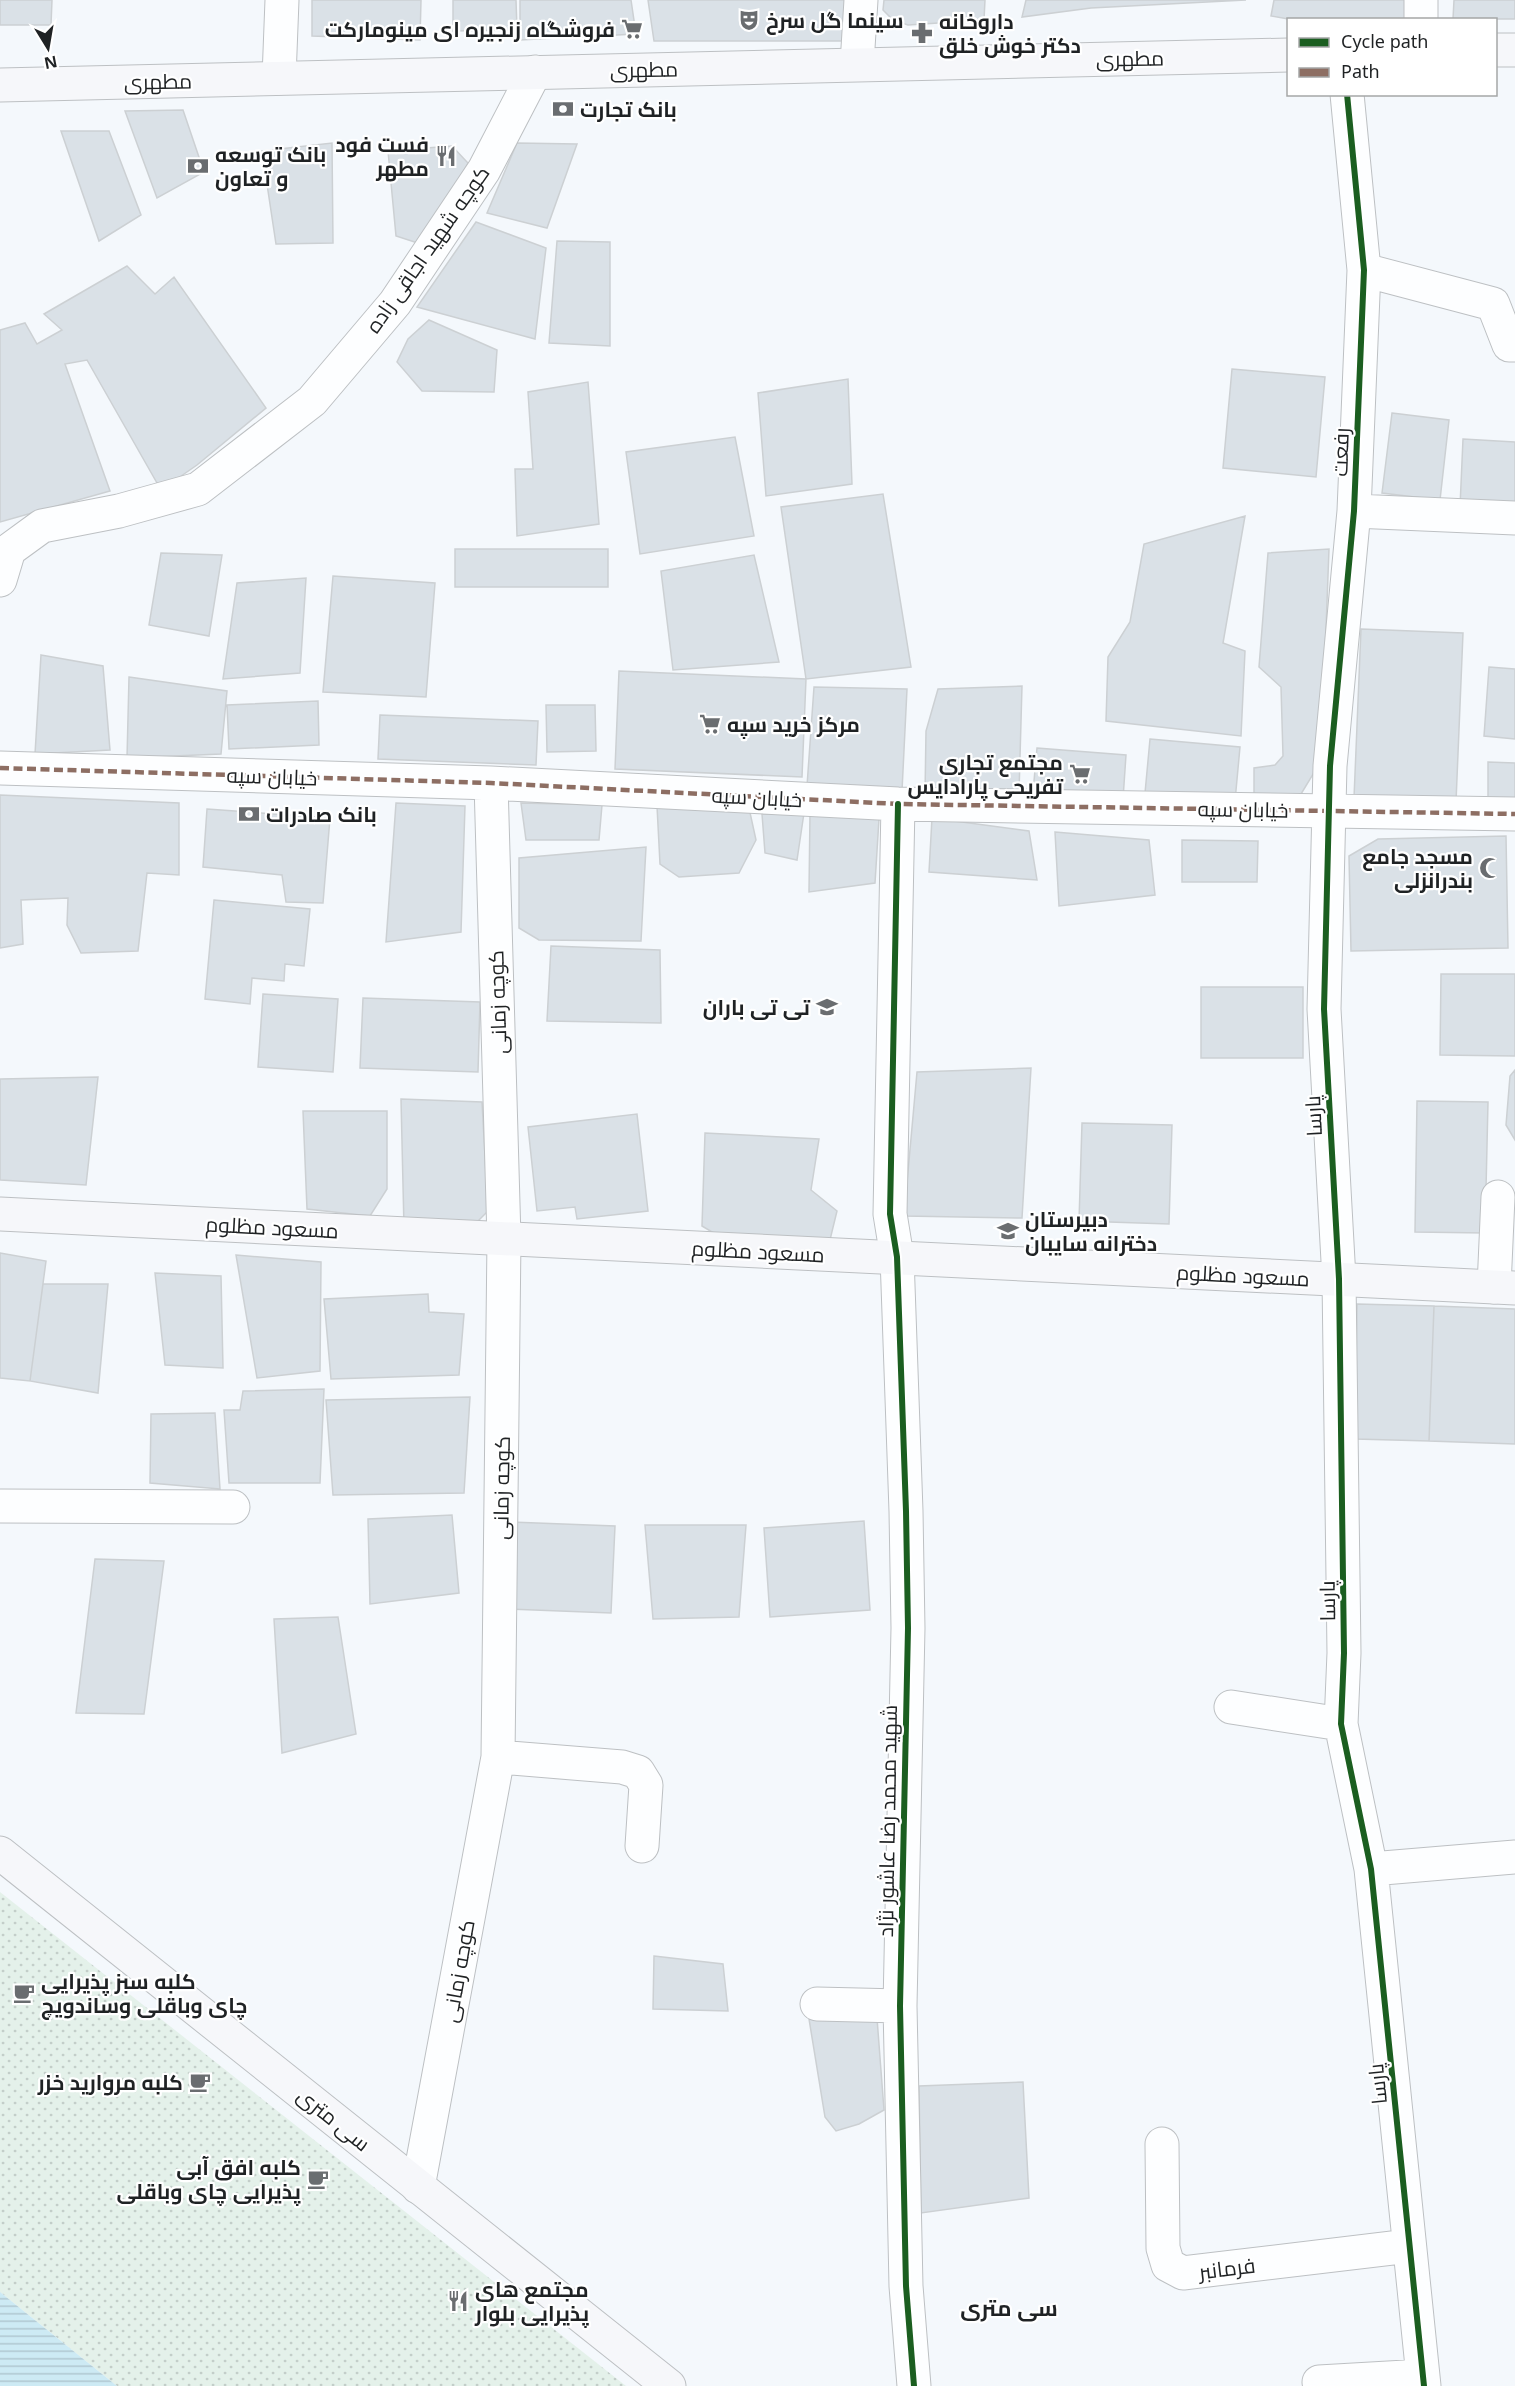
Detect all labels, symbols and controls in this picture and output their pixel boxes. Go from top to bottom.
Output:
place label: سینما گل سرخ [766,6,904,35]
place label: داروخانه دکتر خوش خلق [939,7,1081,59]
theatre icon: سینما گل سرخ [737,8,761,32]
place label: فروشگاه زنجیره ای مینومارکت [325,15,615,43]
supermarket icon: فروشگاه زنجیره ای مینومارکت [620,17,644,41]
north arrow [18,18,78,78]
legend [1287,18,1497,96]
pharmacy icon: داروخانه دکتر خوش خلق [910,21,934,45]
text: Cycle path [1341,29,1428,53]
street label: مطهری [1096,43,1164,73]
text: N [42,51,59,75]
street label: مطهری [610,54,678,84]
text: Path [1341,59,1380,83]
street label: مطهری [124,66,192,96]
place label: بانک تجارت [580,95,677,123]
bank icon: بانک تجارت [551,97,575,121]
place label: فست فود مطهر [335,130,429,182]
place label: بانک توسعه و تعاون [215,140,326,192]
restaurant icon: فست فود مطهر [434,144,458,168]
bank icon: بانک توسعه و تعاون [186,154,210,178]
street label: کوچه شهید اجاقی زاده [359,160,496,339]
street label: رفعت [1325,427,1355,477]
place label: مرکز خرید سپه [727,710,860,739]
supermarket icon: مرکز خرید سپه [698,712,722,736]
place label: مجتمع تجاری تفریحی پارادایس [907,748,1064,802]
street label: خیابان سپه [226,760,318,792]
supermarket icon: مجتمع تجاری تفریحی پارادایس [1068,762,1092,786]
street label: خیابان سپه [711,781,803,813]
street label: خیابان سپه [1197,794,1289,824]
place label: بانک صادرات [266,800,377,828]
bank icon: بانک صادرات [237,802,261,826]
place label: مسجد جامع بندرانزلی [1362,842,1473,894]
mosque icon: مسجد جامع بندرانزلی [1478,856,1502,880]
street label: کوچه زمانی [481,950,514,1054]
place label: تی تی باران [703,993,811,1021]
school or university icon: تی تی باران [815,995,839,1019]
street label: پارسا [1298,1094,1329,1137]
place label: دبیرستان دخترانه سایبان [1025,1205,1157,1257]
street label: مسعود مظلوم [205,1210,339,1245]
school or university icon: دبیرستان دخترانه سایبان [996,1219,1020,1243]
street label: مسعود مظلوم [691,1234,825,1269]
street label: مسعود مظلوم [1176,1258,1310,1293]
street label: کوچه زمانی [486,1436,517,1540]
street label: پارسا [1313,1580,1342,1622]
street label: شهید محمد رضا عاشور نژاد [871,1705,903,1937]
street label: کوچه زمانی [435,1917,482,2025]
place label: کلبه سبز پذیرایی چای وباقلی وساندویچ [41,1967,247,2021]
cafe icon: کلبه سبز پذیرایی چای وباقلی وساندویچ [12,1981,36,2005]
street label: پارسا [1361,2062,1394,2106]
place label: کلبه مروارید خزر [37,2068,183,2096]
cafe icon: کلبه مروارید خزر [188,2070,212,2094]
street label: سی متری [292,2081,376,2157]
place label: کلبه افق آبی پذیرایی چای وباقلی [116,2153,301,2207]
cafe icon: کلبه افق آبی پذیرایی چای وباقلی [306,2167,330,2191]
street label: فرمانبر [1196,2251,1257,2285]
place label: مجتمع های پذیرایی بلوار [474,2275,589,2329]
restaurant icon: مجتمع های پذیرایی بلوار [446,2289,470,2313]
district label: سی متری [960,2292,1058,2322]

